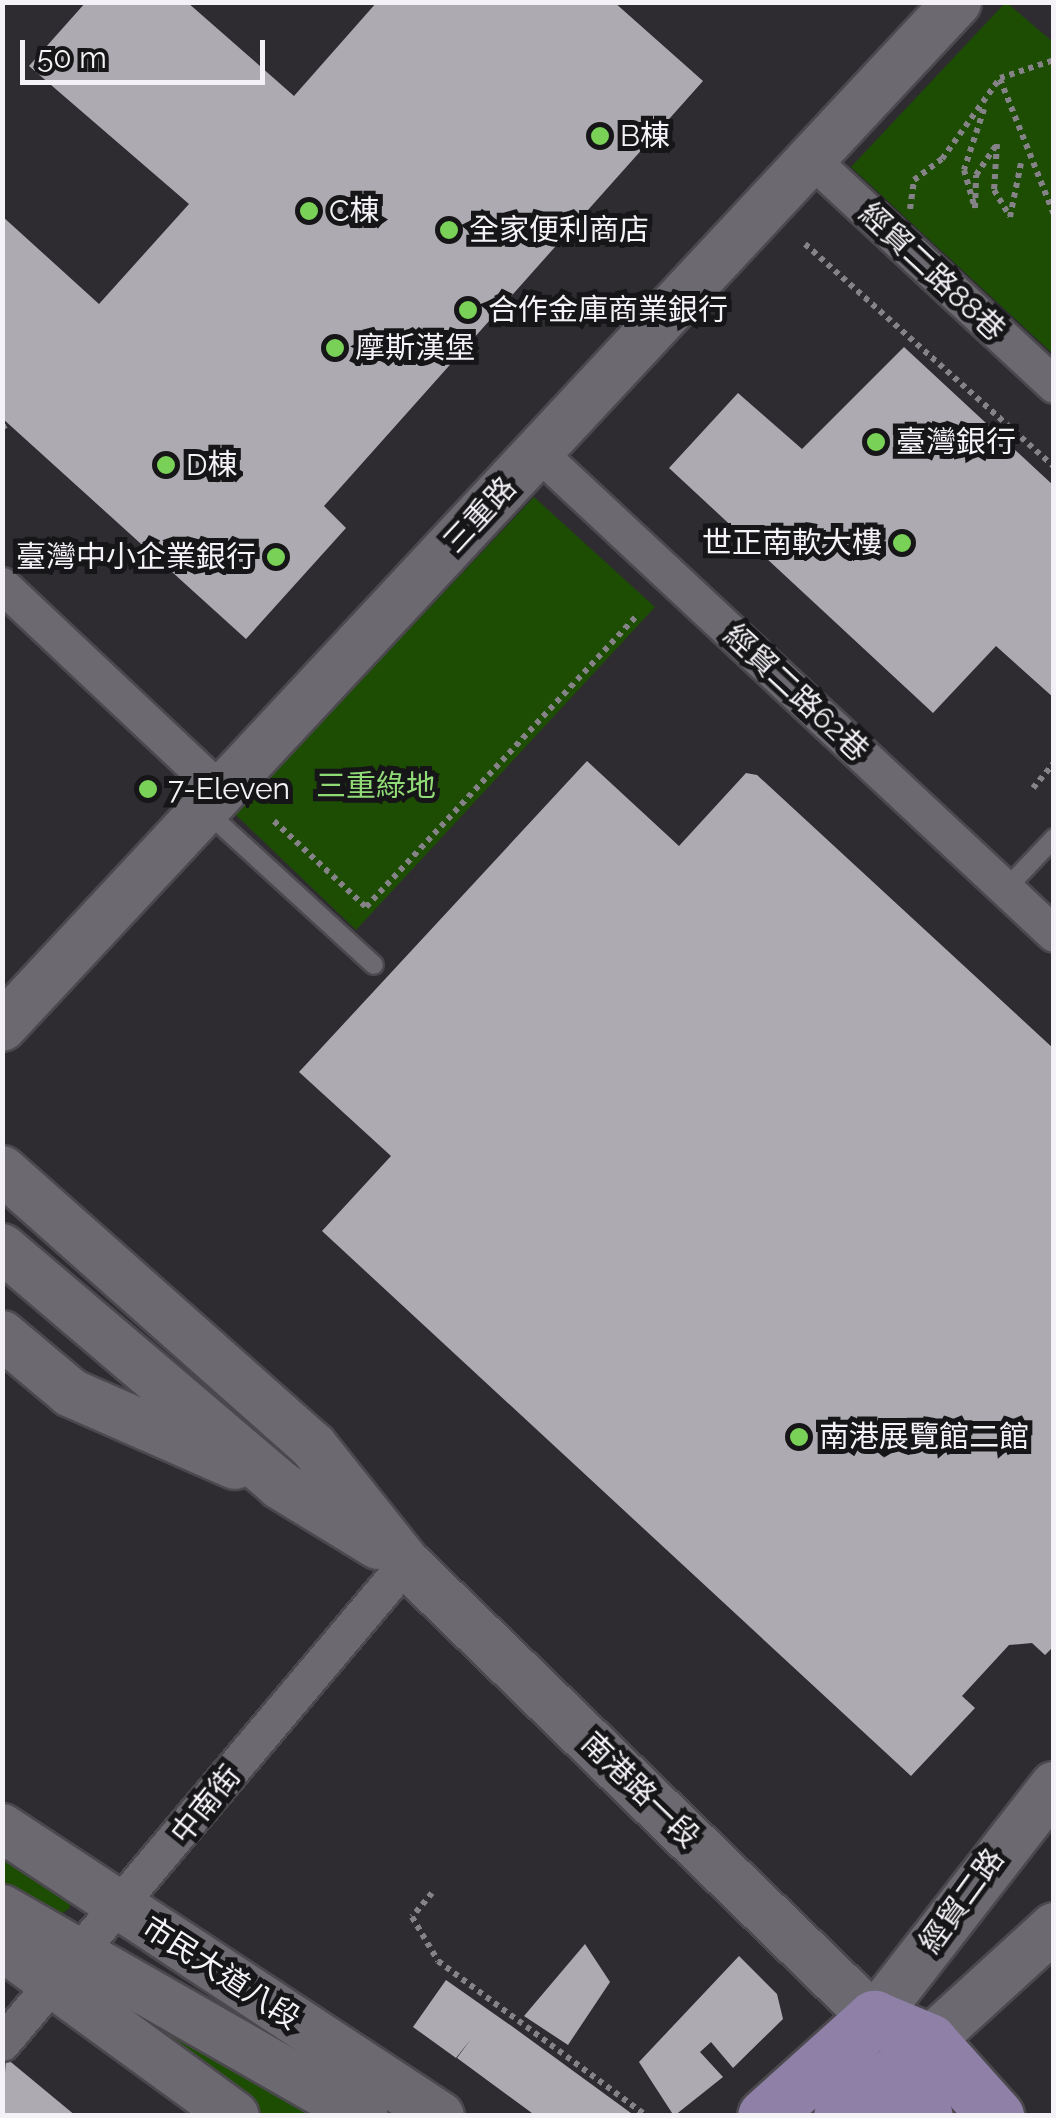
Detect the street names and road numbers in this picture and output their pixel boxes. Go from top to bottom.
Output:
street label: 經貿二路88巷 [852,196,1012,348]
street label: 三重路 [436,470,524,560]
street label: 經貿二路62巷 [717,617,875,769]
street label: 南港路一段 [574,1725,706,1855]
street label: 中南街 [164,1759,248,1851]
street label: 經貿二路 [912,1842,1012,1960]
street label: 市民大道八段 [136,1909,306,2037]

